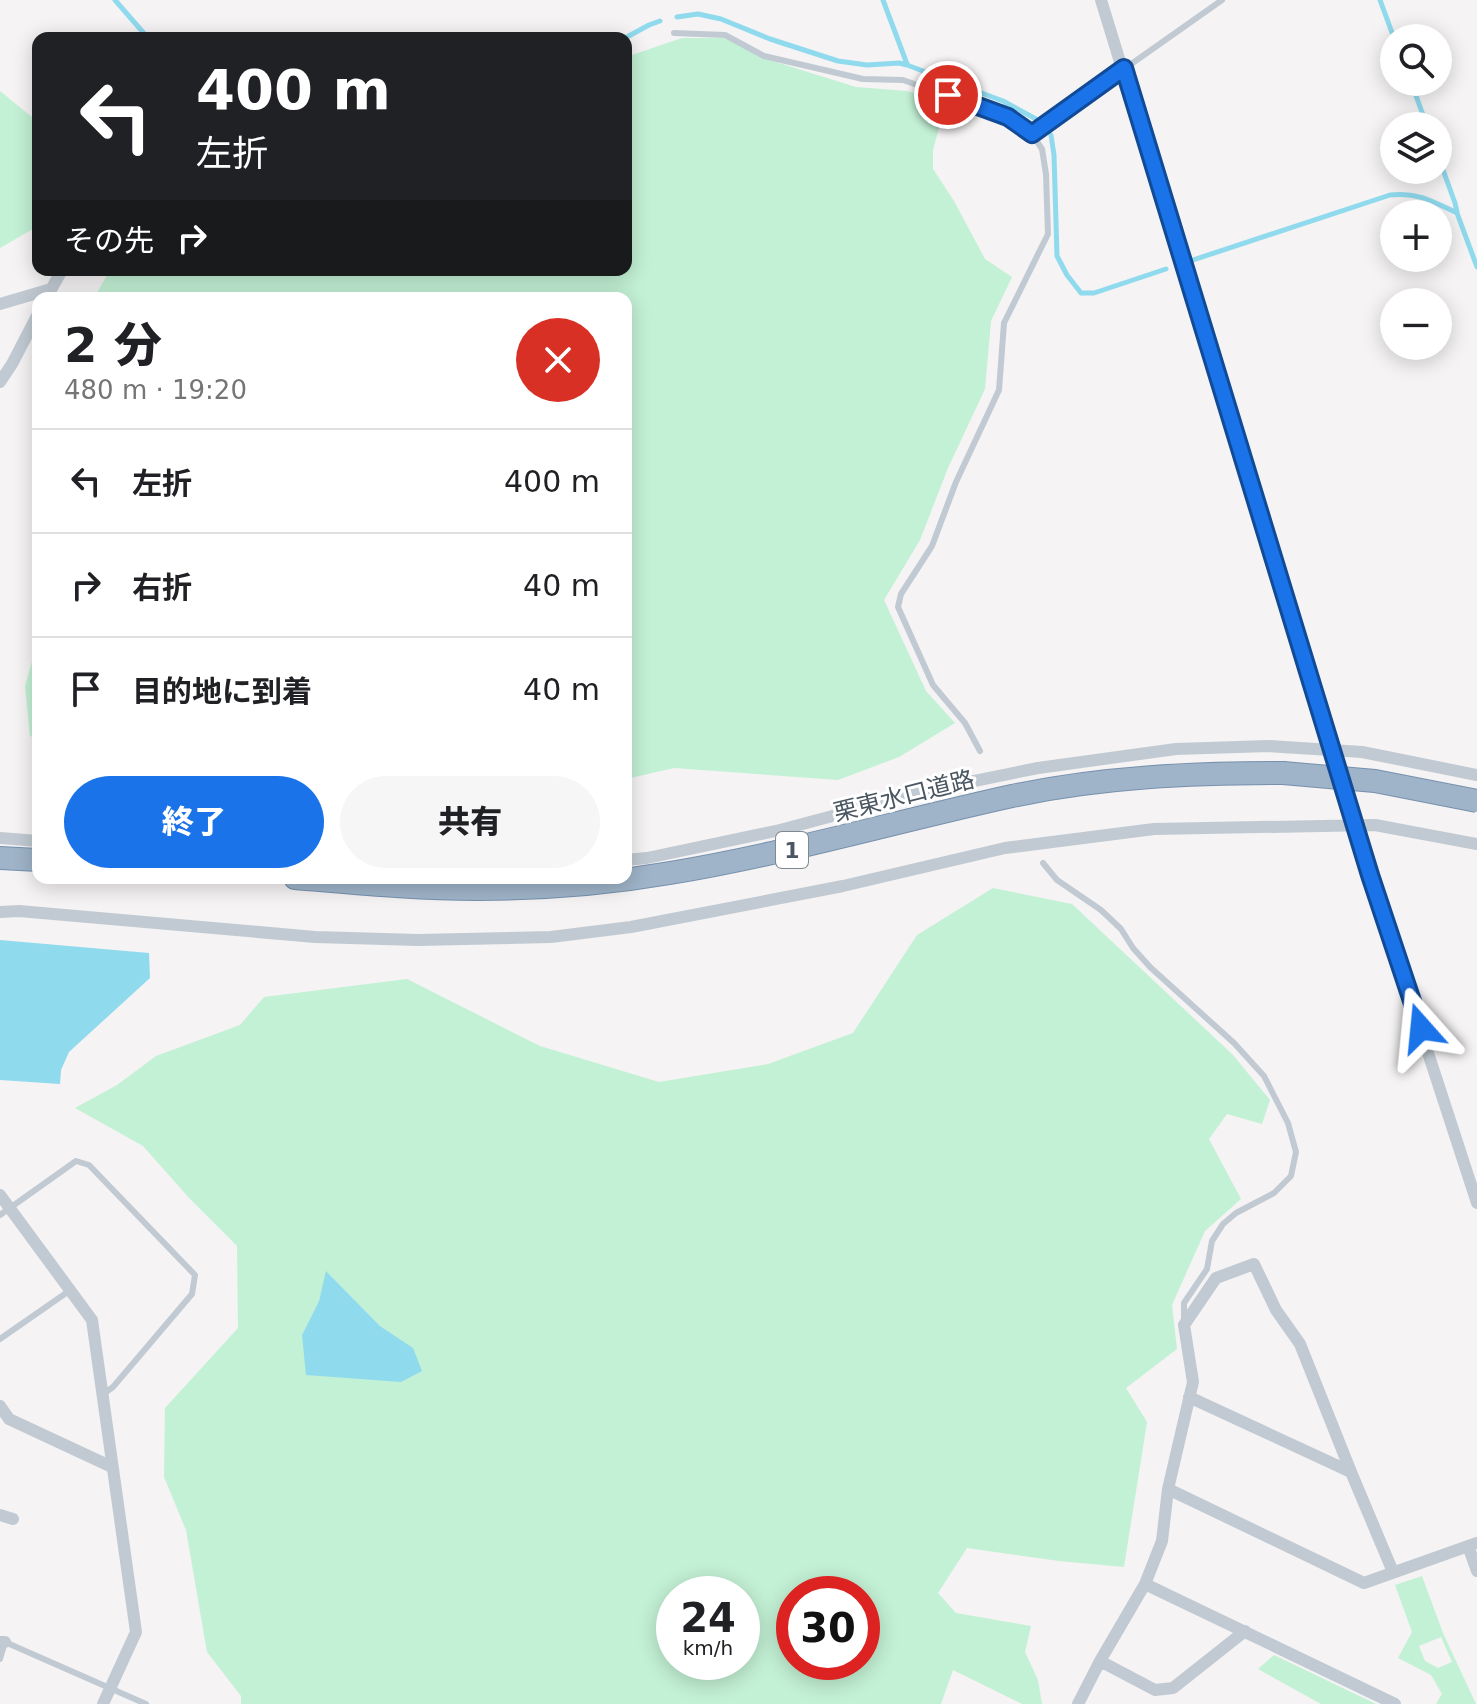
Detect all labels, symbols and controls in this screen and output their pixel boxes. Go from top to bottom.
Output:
map controls [1380,24,1452,360]
button: search [1380,24,1452,96]
text: 400 m [196,57,391,122]
pin [914,61,982,129]
icon: left [64,64,168,168]
icon: arrive [926,73,970,117]
button: layers [1380,112,1452,184]
text: 左折 [196,133,268,174]
button: + [1380,200,1452,272]
icon: right [170,216,214,260]
text: その先 [64,223,154,258]
button: − [1380,288,1452,360]
text: 2 分 [64,317,162,373]
button: close [516,318,600,402]
text: 480 m · 19:20 [64,375,247,405]
icon: left [64,459,108,503]
text: 400 m [504,464,600,499]
text: 左折 [132,466,192,501]
icon: right [64,563,108,607]
text: 40 m [523,568,600,603]
text: 右折 [132,570,192,605]
icon: arrive [64,667,108,711]
text: 40 m [523,672,600,707]
text: 目的地に到着 [132,674,312,709]
street label: 栗東水口道路 [831,765,977,827]
button: 終了 [64,776,324,868]
button: 共有 [340,776,600,868]
road number: 1 [776,832,808,868]
position arrow [1379,986,1463,1070]
speed limit sign: 30 [776,1576,880,1680]
text: 24 [680,1595,736,1641]
text: km/h [683,1636,733,1660]

